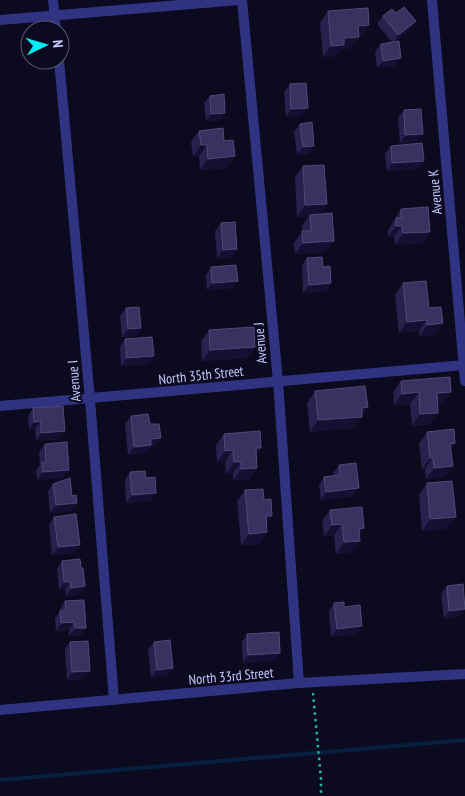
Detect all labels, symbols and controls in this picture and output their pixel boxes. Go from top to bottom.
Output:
north arrow [20,20,70,70]
text: N [49,39,67,48]
street label: Avenue K [424,169,446,215]
street label: Avenue J [249,321,271,365]
street label: Avenue I [63,359,85,403]
street label: North 35th Street [158,362,244,388]
street label: North 33rd Street [188,663,274,689]

